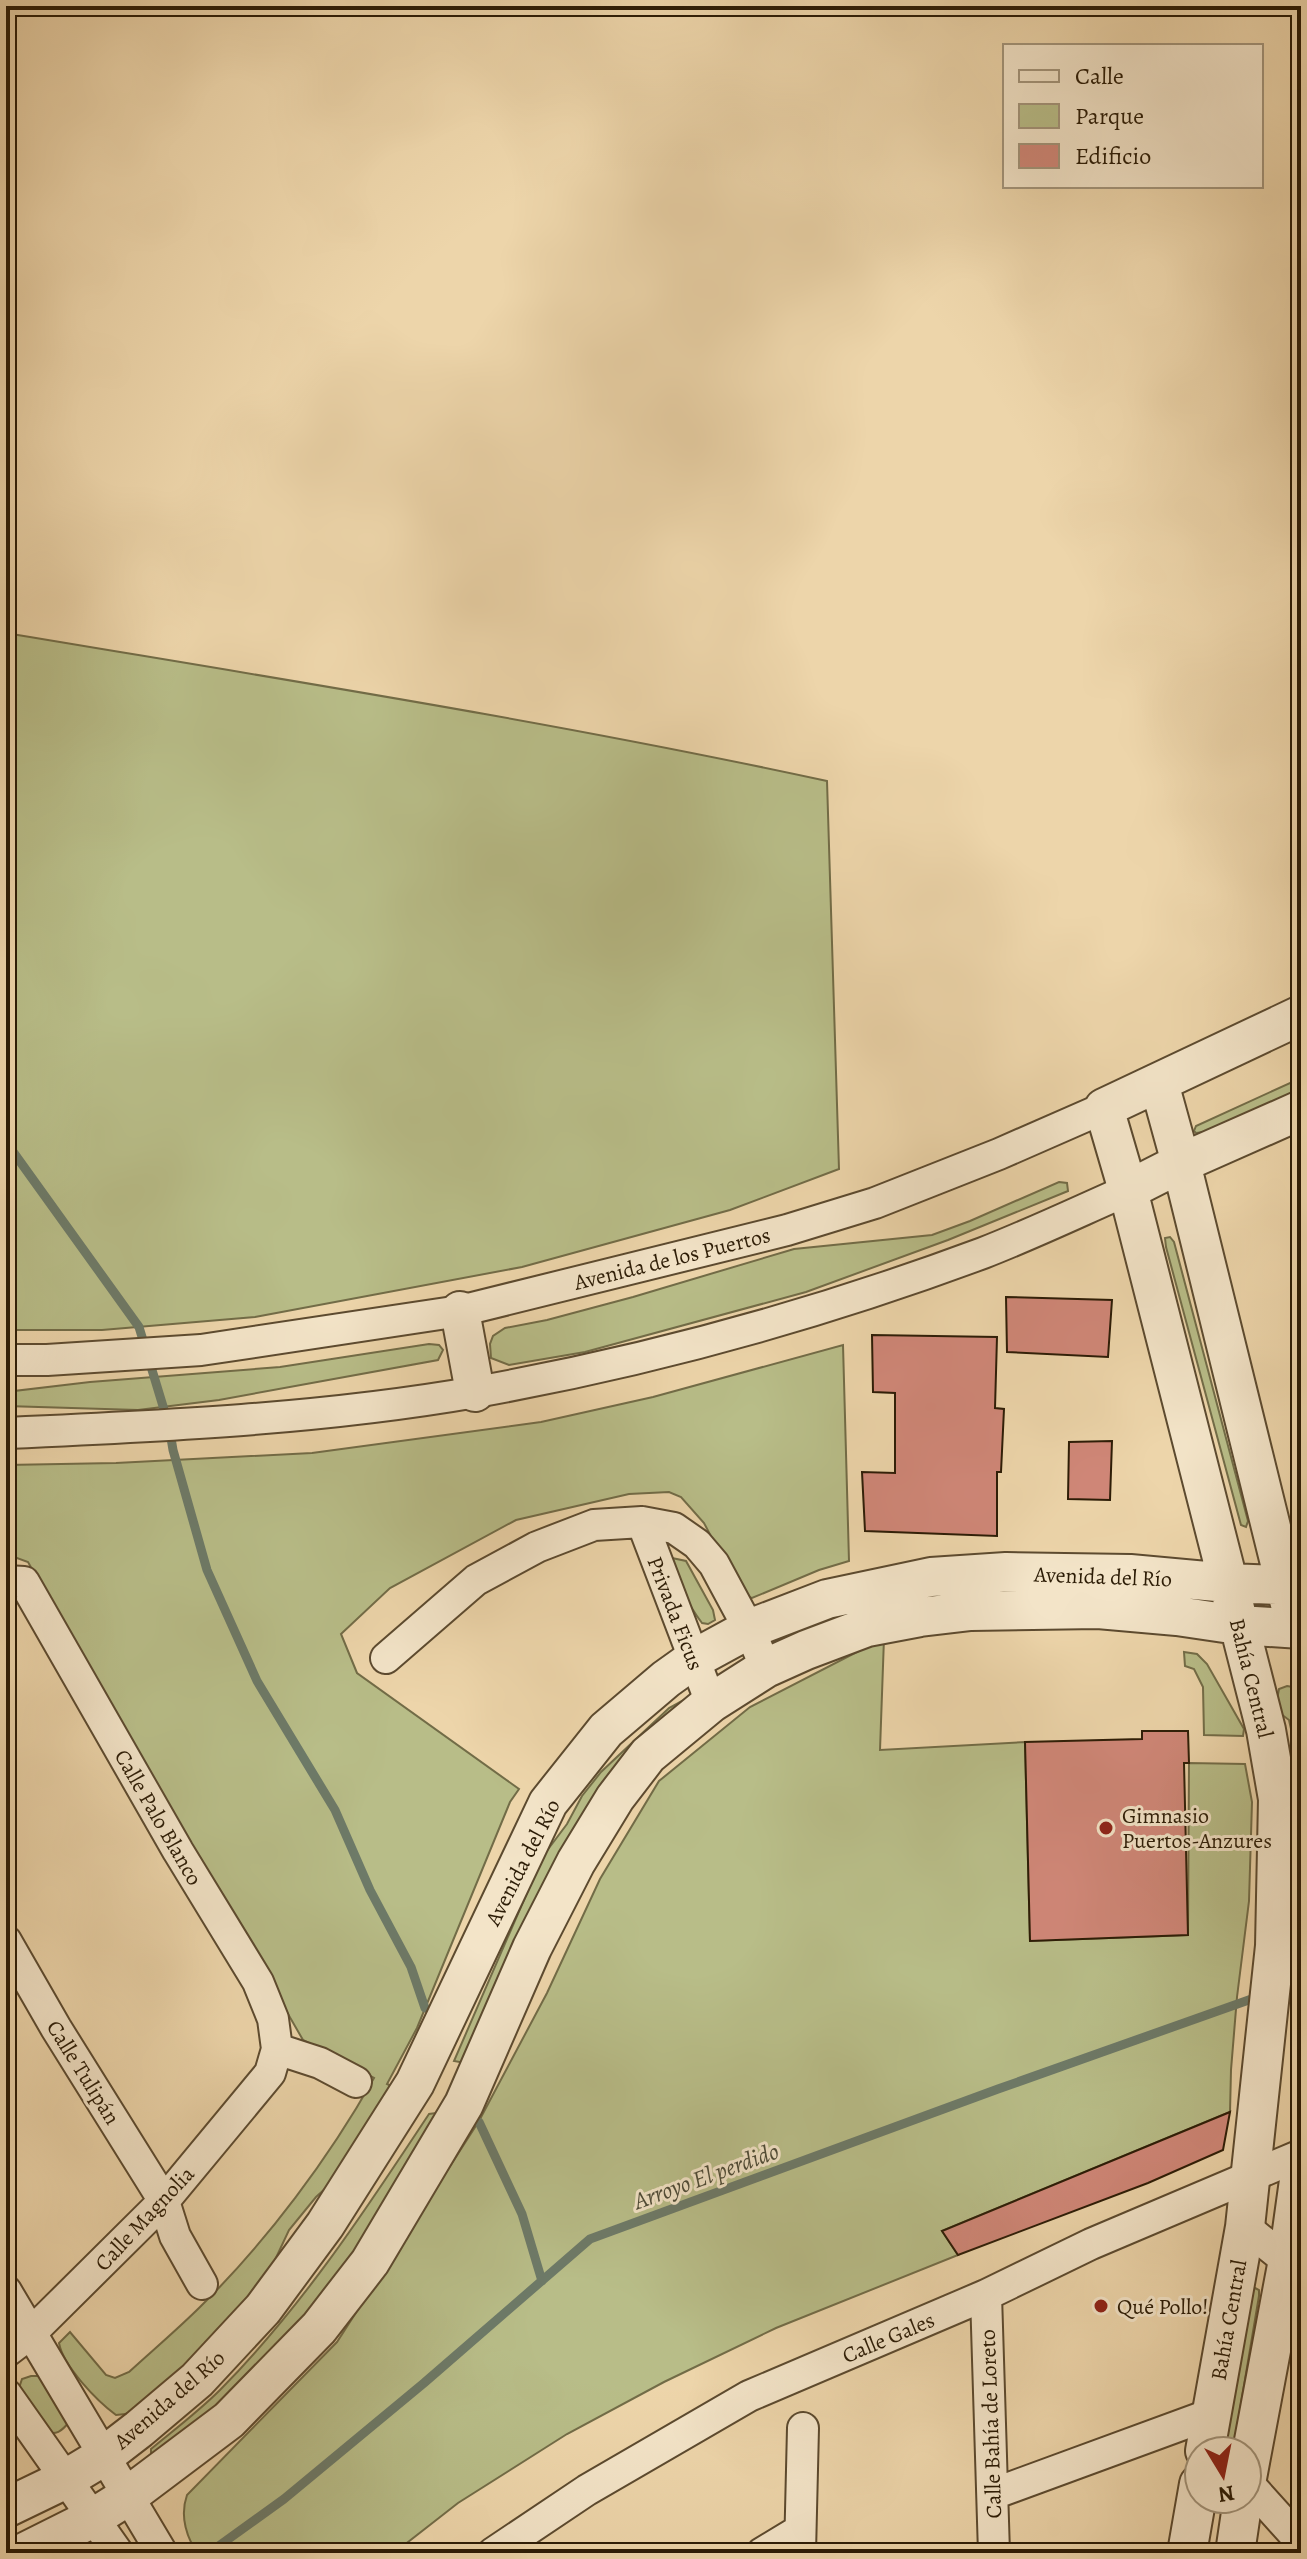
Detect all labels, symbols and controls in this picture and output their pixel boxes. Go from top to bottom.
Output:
legend [1003,44,1263,188]
text: Calle [1075,60,1124,92]
text: Parque [1075,100,1144,132]
text: Edificio [1075,140,1151,172]
street label: Avenida de los Puertos [570,1220,774,1298]
street label: Privada Ficus [640,1552,711,1675]
street label: Avenida del Río [1032,1560,1173,1594]
street label: Bahía Central [1222,1615,1280,1741]
street label: Calle Palo Blanco [107,1744,209,1891]
street label: Avenida del Río [478,1794,568,1932]
place label: Gimnasio Puertos-Anzures [1122,1801,1272,1856]
marker: Gimnasio Puertos-Anzures [1097,1819,1115,1837]
street label: Calle Tulipán [39,2015,127,2130]
water label: Arroyo El perdido [627,2135,783,2218]
street label: Calle Magnolia [88,2159,202,2278]
street label: Bahía Central [1204,2257,1254,2383]
place label: Qué Pollo! [1117,2292,1209,2322]
marker: Qué Pollo! [1092,2297,1110,2315]
street label: Calle Gales [838,2305,939,2371]
street label: Calle Bahía de Loreto [973,2329,1009,2519]
street label: Avenida del Río [107,2343,232,2457]
north arrow [1183,2435,1263,2515]
text: N [1216,2478,1237,2510]

